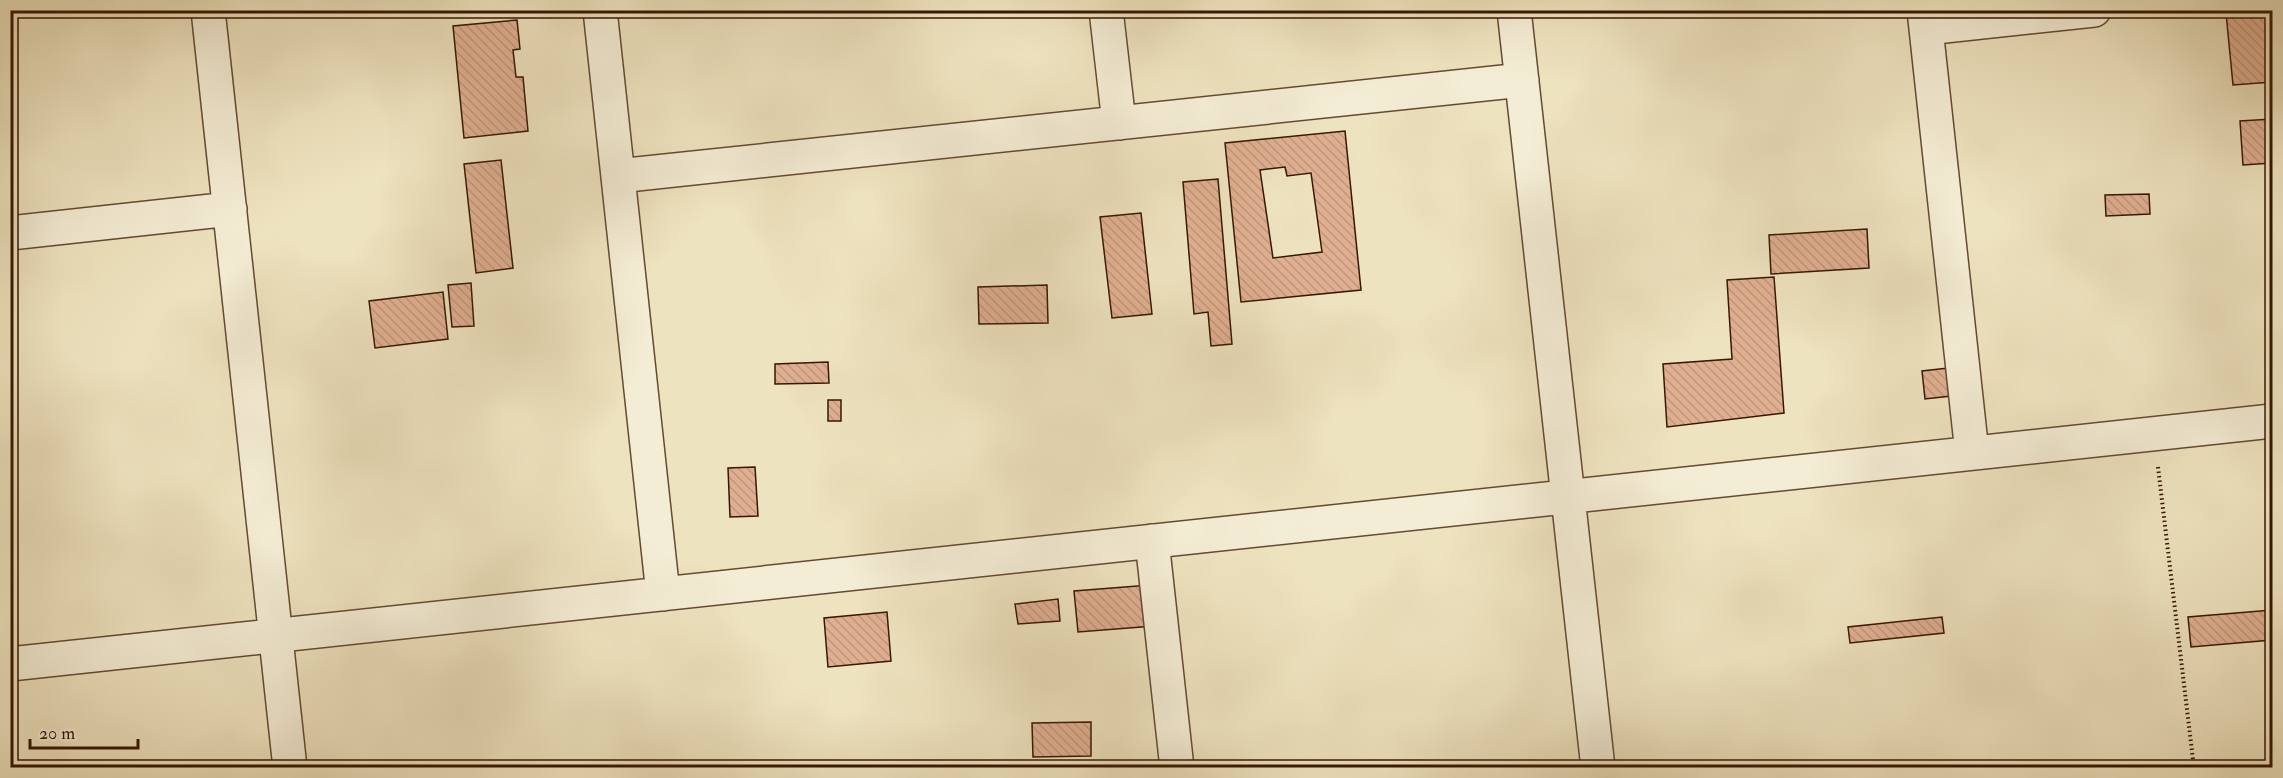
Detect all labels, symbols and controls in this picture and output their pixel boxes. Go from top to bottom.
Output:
scale bar [30,712,138,750]
text: 20 m [39,722,75,745]

